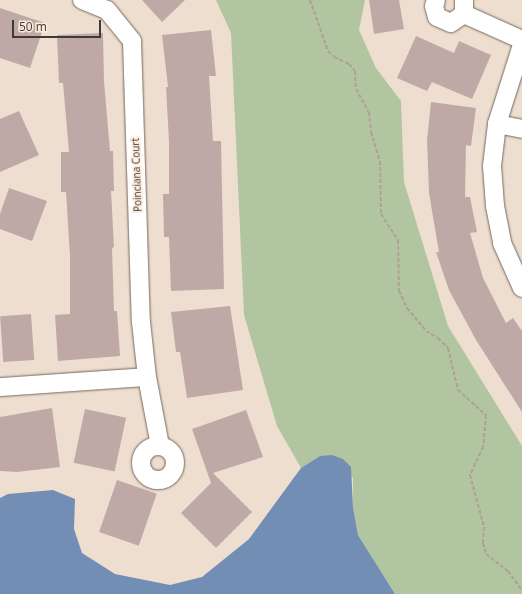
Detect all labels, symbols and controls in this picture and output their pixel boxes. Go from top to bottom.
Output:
scale bar [14,12,103,38]
text: 50 m [19,18,47,35]
street label: Poinciana Court [130,138,144,212]

